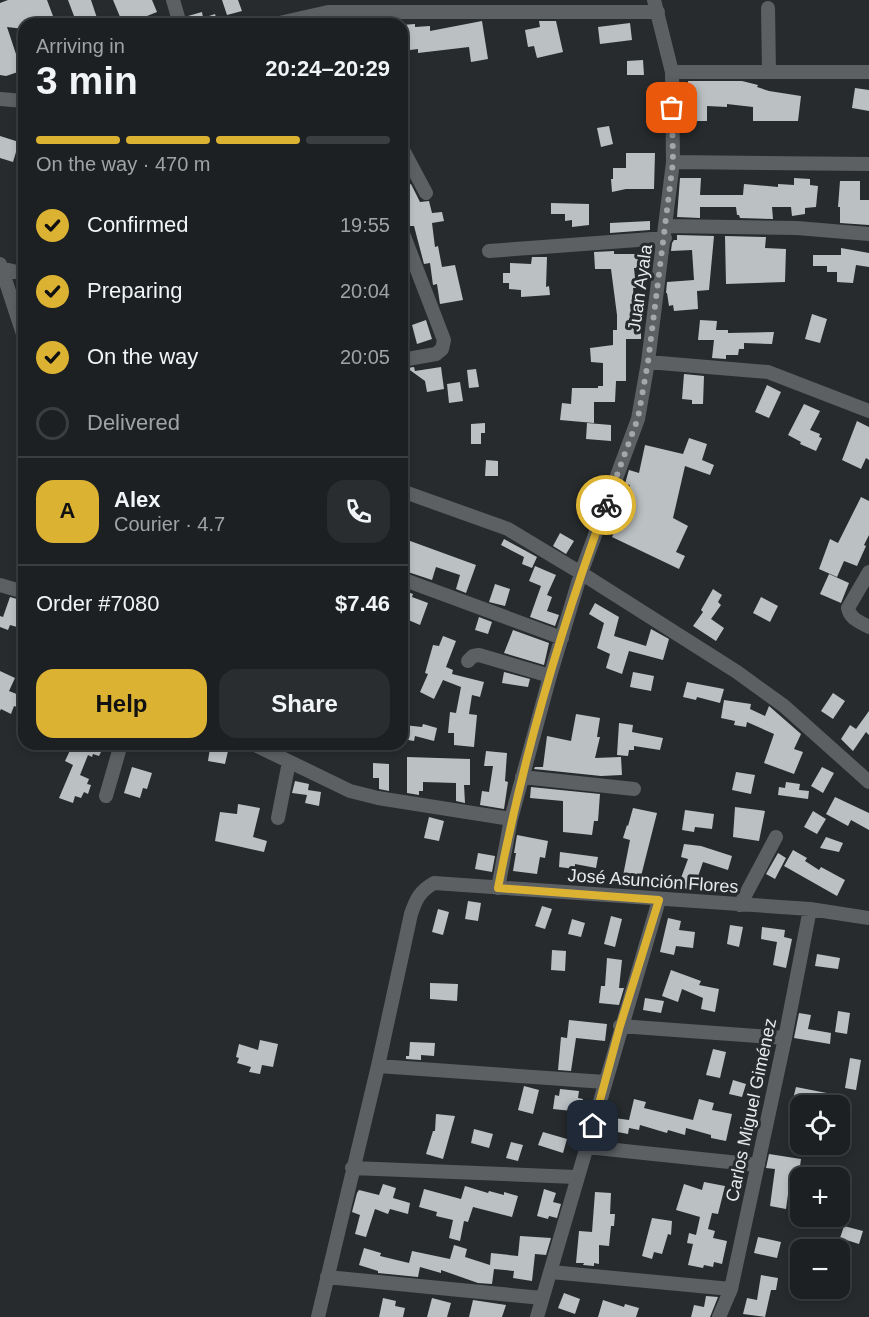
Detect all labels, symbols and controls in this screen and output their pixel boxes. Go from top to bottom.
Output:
text: Arriving in [36,35,125,57]
text: 20:24–20:29 [265,56,390,81]
text: 3 min [36,59,138,102]
pin [646,82,697,133]
icon: bag [655,91,688,124]
text: On the way · 470 m [36,153,211,175]
icon: check [36,209,69,242]
text: Confirmed [87,212,188,237]
text: 19:55 [340,214,390,236]
street label: Juan Ayala [624,242,656,333]
icon: check [36,275,69,308]
text: Preparing [87,278,182,303]
text: 20:04 [340,280,390,302]
icon: check [36,341,69,374]
text: On the way [87,344,198,369]
text: 20:05 [340,346,390,368]
text: Delivered [87,410,180,435]
courier [576,475,636,535]
button: phone [327,480,390,543]
text: Alex [114,487,160,512]
icon: bike [590,489,623,522]
text: A [60,498,75,523]
text: Courier · 4.7 [114,513,225,535]
text: Order #7080 [36,591,160,616]
text: $7.46 [335,591,390,616]
button: Help [36,669,207,738]
button: Share [219,669,390,738]
street label: José Asunción Flores [567,865,739,897]
street label: Carlos Miguel Giménez [722,1016,780,1204]
map controls [790,1095,850,1299]
button: locate [790,1095,850,1155]
pin [567,1100,618,1151]
icon: home [576,1109,609,1142]
button: + [790,1167,850,1227]
button: − [790,1239,850,1299]

